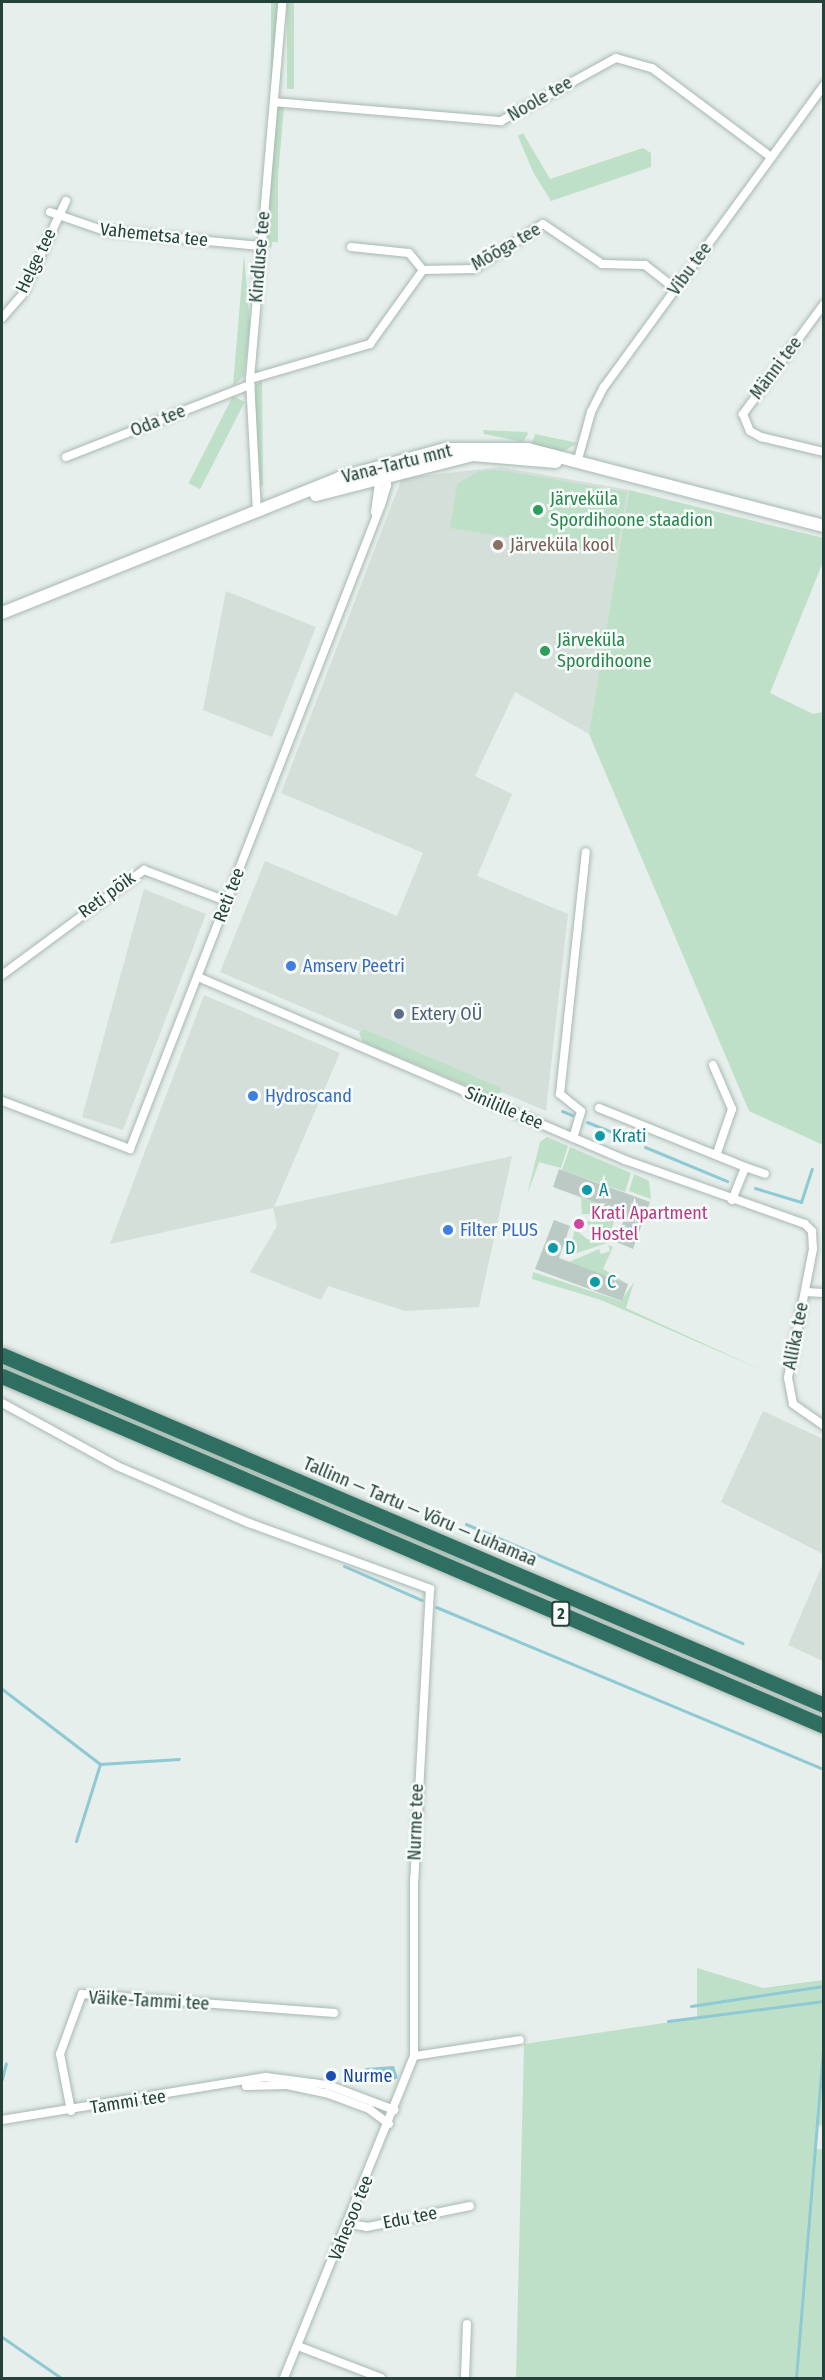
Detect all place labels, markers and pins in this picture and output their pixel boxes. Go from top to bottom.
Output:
place label: Järveküla Spordihoone staadion [550,489,713,532]
marker: Järveküla Spordihoone staadion [531,503,545,517]
place label: Järveküla kool [510,534,614,556]
marker: Järveküla kool [491,538,505,552]
place label: Järveküla Spordihoone [557,630,652,672]
marker: Järveküla Spordihoone [538,644,552,658]
place label: Amserv Peetri [303,955,405,977]
marker: Amserv Peetri [284,959,298,973]
place label: Extery OÜ [411,1003,482,1025]
marker: Extery OÜ [392,1007,406,1021]
place label: Hydroscand [265,1085,352,1107]
marker: Hydroscand [246,1089,260,1103]
place label: Krati [612,1125,646,1147]
marker: Krati [593,1129,607,1143]
place label: A [599,1179,608,1201]
marker: A [580,1183,594,1197]
place label: Krati Apartment Hostel [591,1203,708,1246]
marker: Krati Apartment Hostel [572,1217,586,1231]
place label: Filter PLUS [460,1219,538,1241]
marker: Filter PLUS [441,1223,455,1237]
place label: D [565,1237,575,1259]
marker: D [546,1241,560,1255]
place label: C [607,1271,616,1293]
marker: C [588,1275,602,1289]
place label: Nurme [343,2065,392,2087]
marker: Nurme [324,2069,338,2083]

